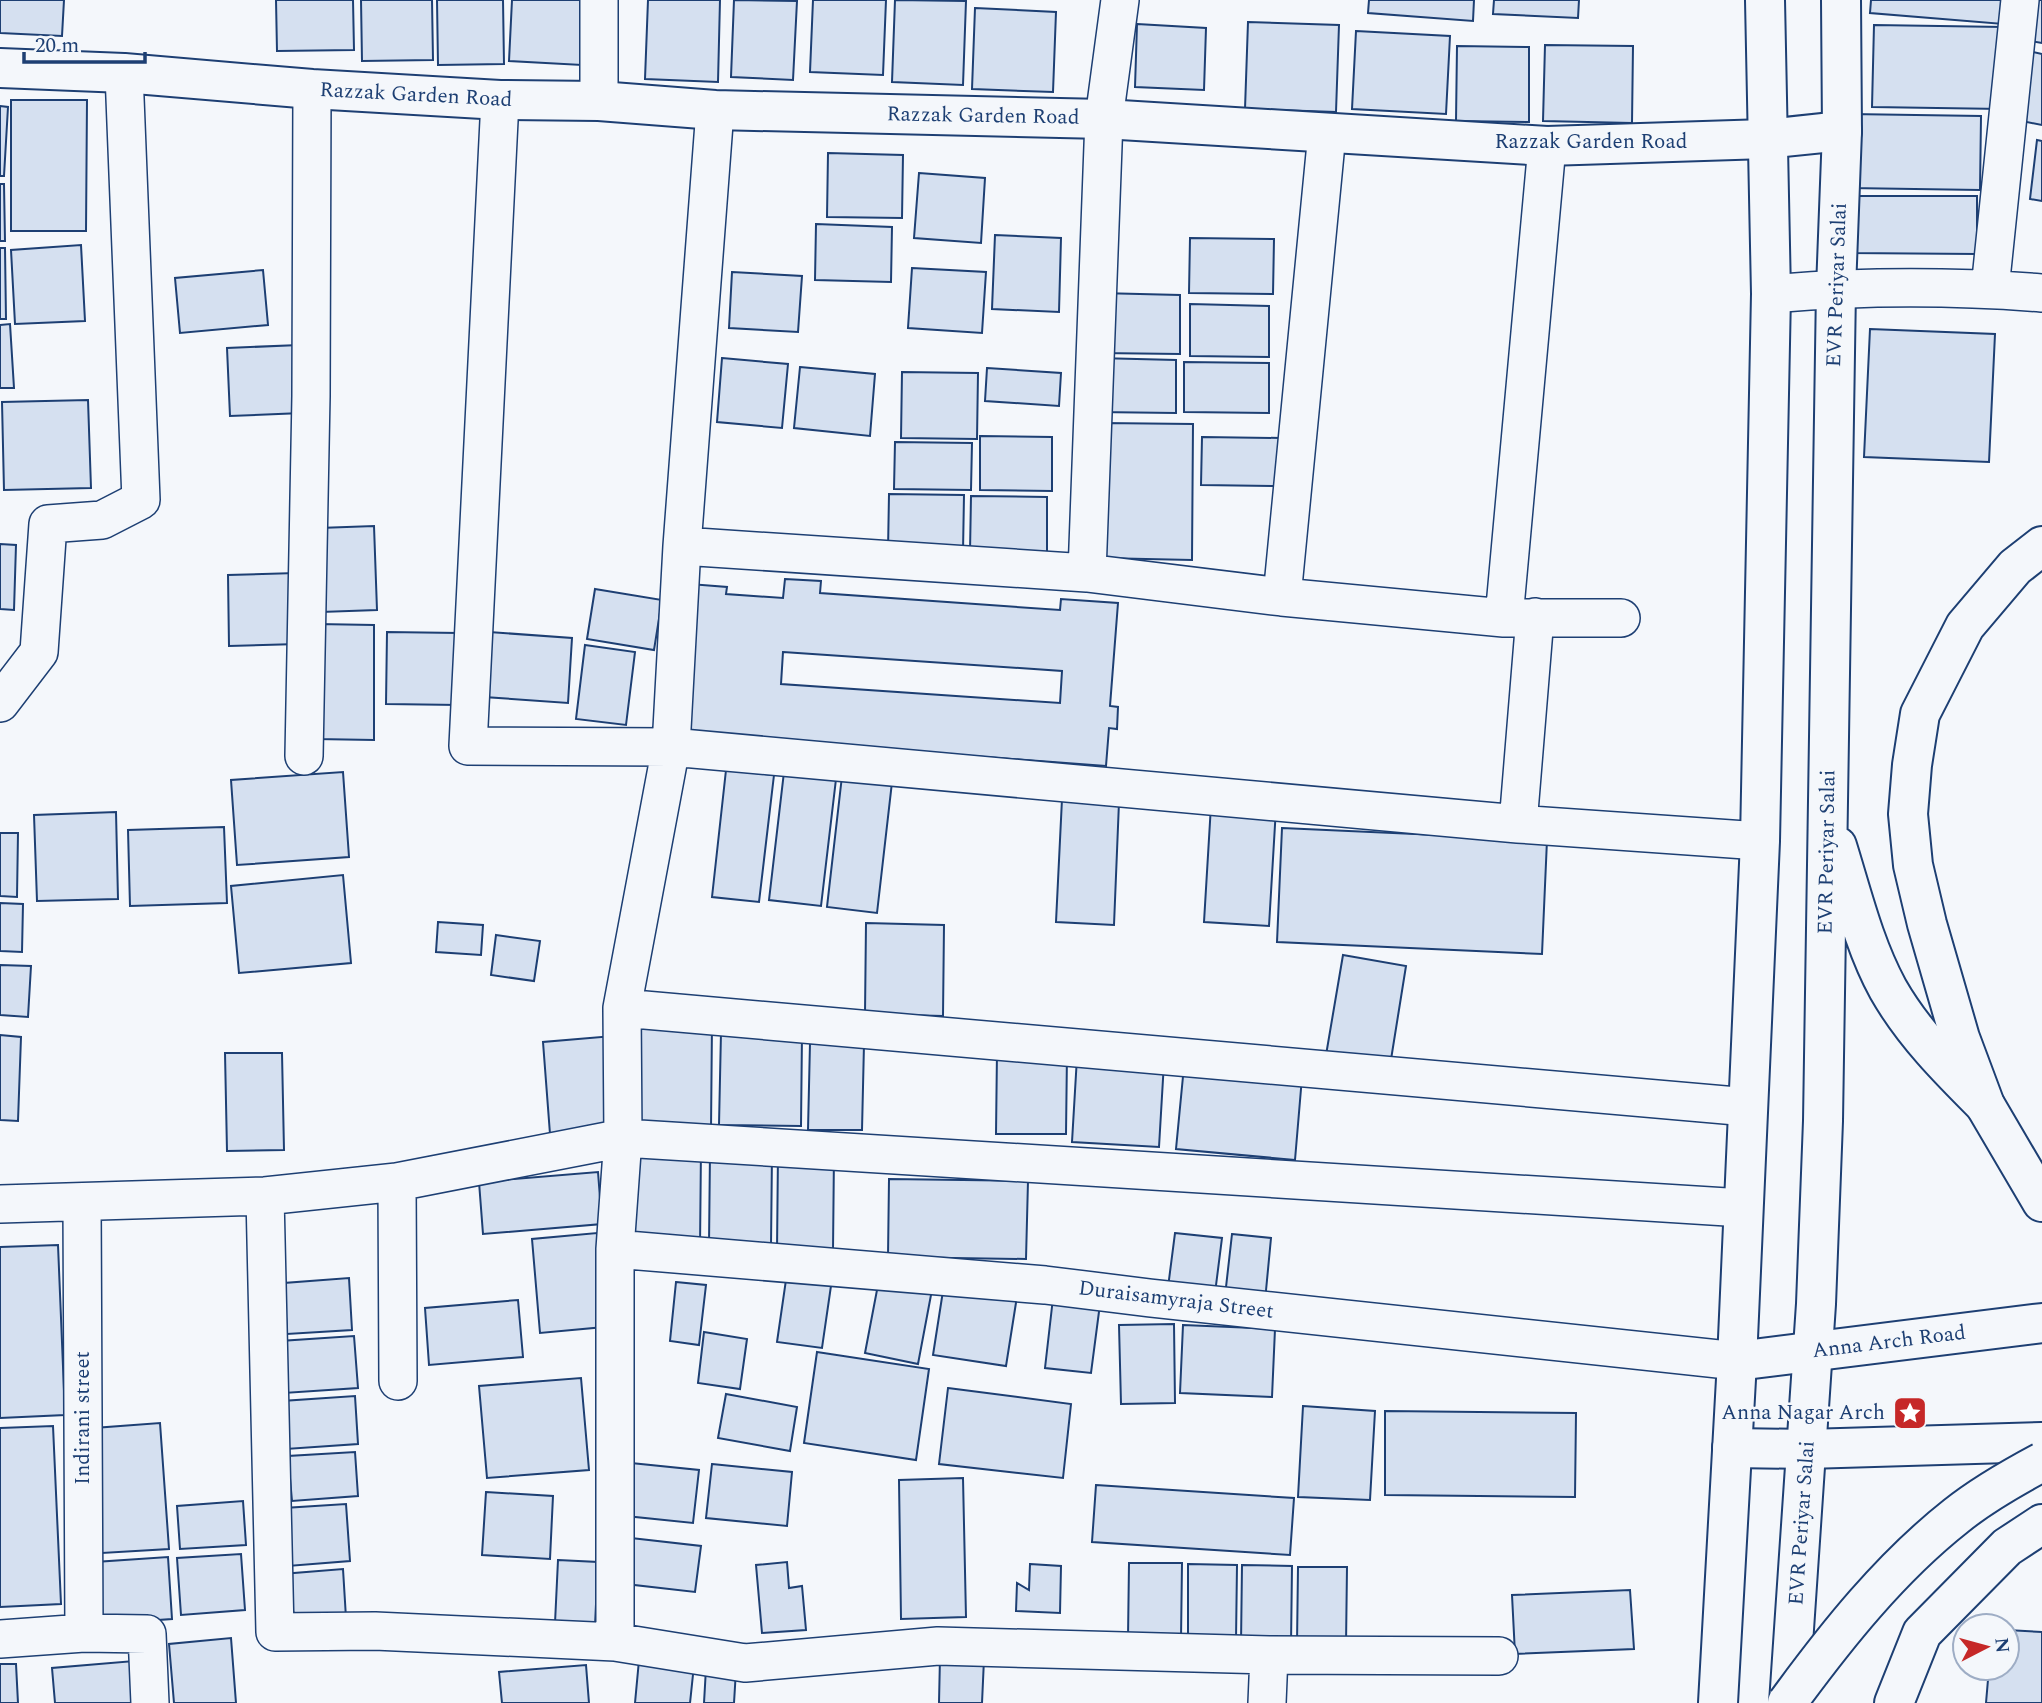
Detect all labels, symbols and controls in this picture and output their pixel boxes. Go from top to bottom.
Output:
scale bar [24,21,145,65]
text: 20 m [35,30,79,62]
street label: Razzak Garden Road [319,74,513,116]
street label: Razzak Garden Road [886,98,1080,134]
street label: Razzak Garden Road [1495,126,1687,158]
street label: EVR Periyar Salai [1818,202,1856,368]
street label: EVR Periyar Salai [1810,769,1844,935]
street label: Duraisamyraja Street [1076,1272,1276,1328]
street label: Anna Arch Road [1810,1317,1968,1367]
street label: Indirani street [67,1351,99,1485]
place icon: Anna Nagar Arch [1891,1394,1929,1432]
place label: Anna Nagar Arch [1721,1397,1885,1429]
street label: EVR Periyar Salai [1780,1440,1824,1606]
north arrow [1951,1612,2021,1682]
text: N [1986,1636,2017,1655]

